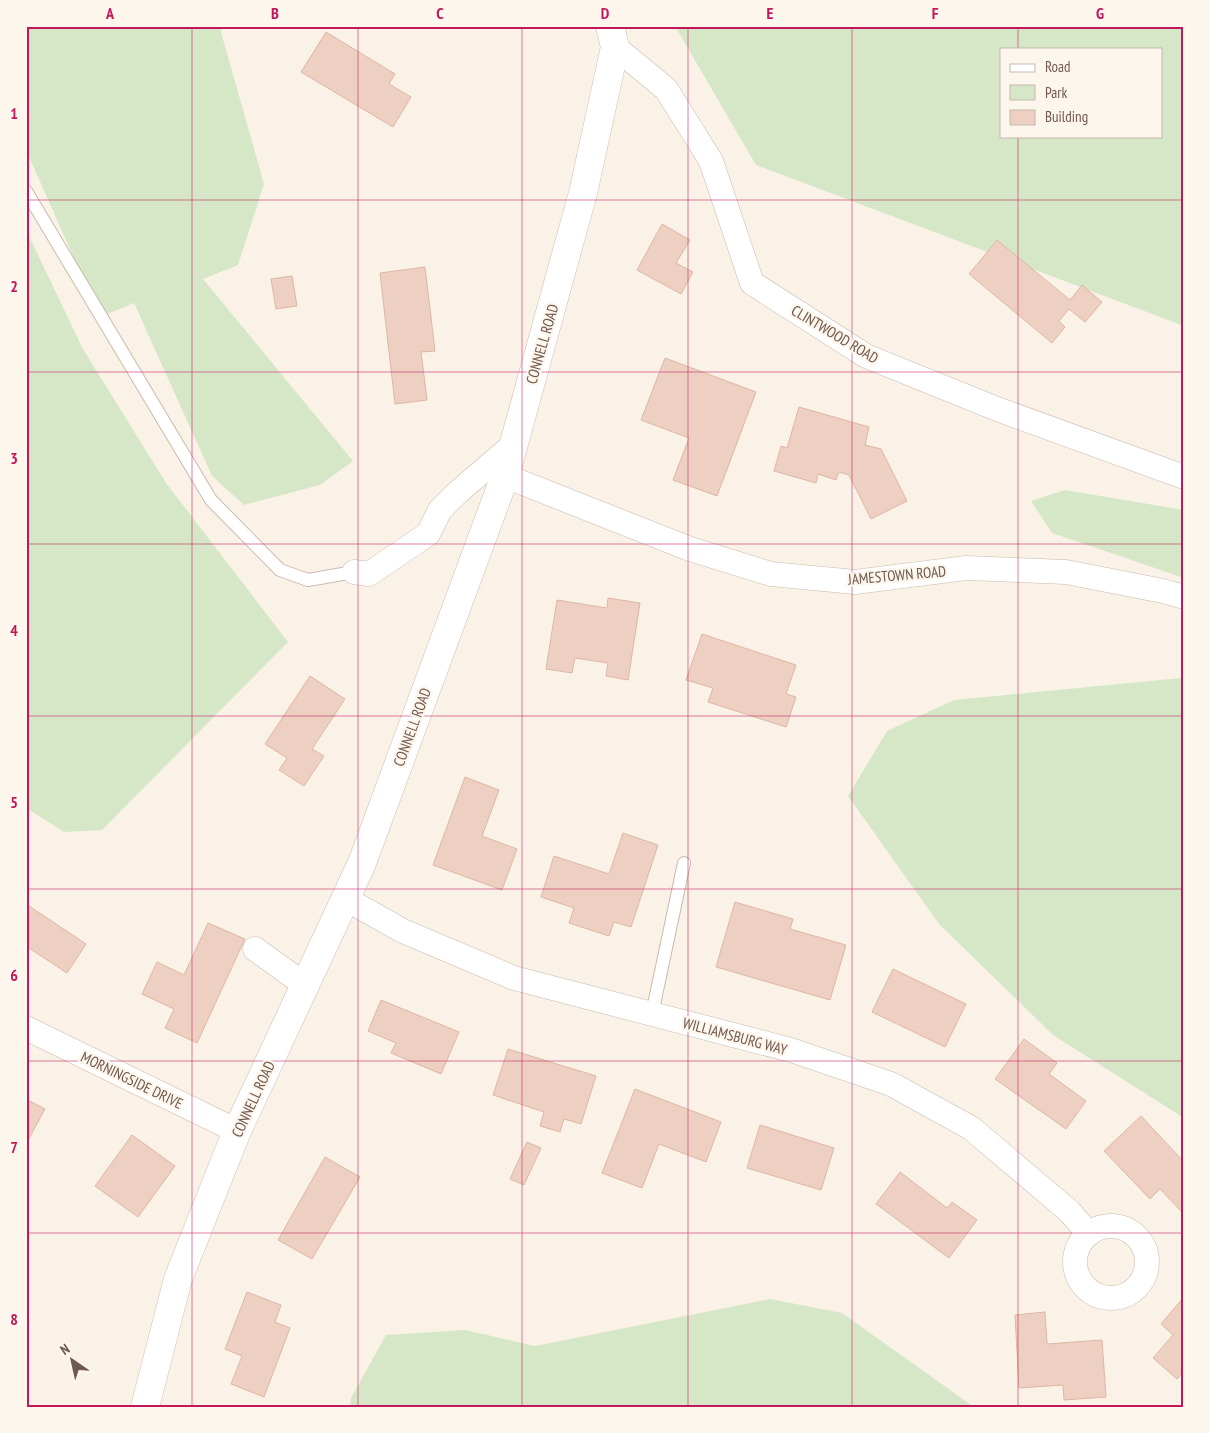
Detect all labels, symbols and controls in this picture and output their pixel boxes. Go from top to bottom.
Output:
text: A [105,3,115,23]
text: B [271,3,279,23]
text: C [436,3,444,23]
text: D [601,3,610,23]
text: E [767,3,774,23]
text: F [932,3,939,23]
text: G [1096,3,1104,23]
legend [1000,48,1162,138]
text: Road [1045,57,1071,76]
text: Park [1045,83,1067,102]
text: 1 [10,103,18,123]
text: Building [1045,107,1088,126]
text: 2 [10,276,18,296]
street label: CLINTWOOD ROAD [788,301,882,368]
street label: CONNELL ROAD [522,302,562,386]
text: 3 [10,448,18,468]
street label: JAMESTOWN ROAD [846,561,947,589]
text: 4 [10,620,18,640]
street label: CONNELL ROAD [389,685,435,769]
text: 5 [10,792,18,812]
text: 6 [10,965,18,985]
street label: WILLIAMSBURG WAY [681,1013,789,1059]
street label: MORNINGSIDE DRIVE [78,1047,186,1113]
street label: CONNELL ROAD [227,1058,279,1140]
text: 7 [10,1137,18,1157]
text: 8 [10,1309,18,1329]
north arrow [48,1336,98,1386]
text: N [57,1340,73,1359]

